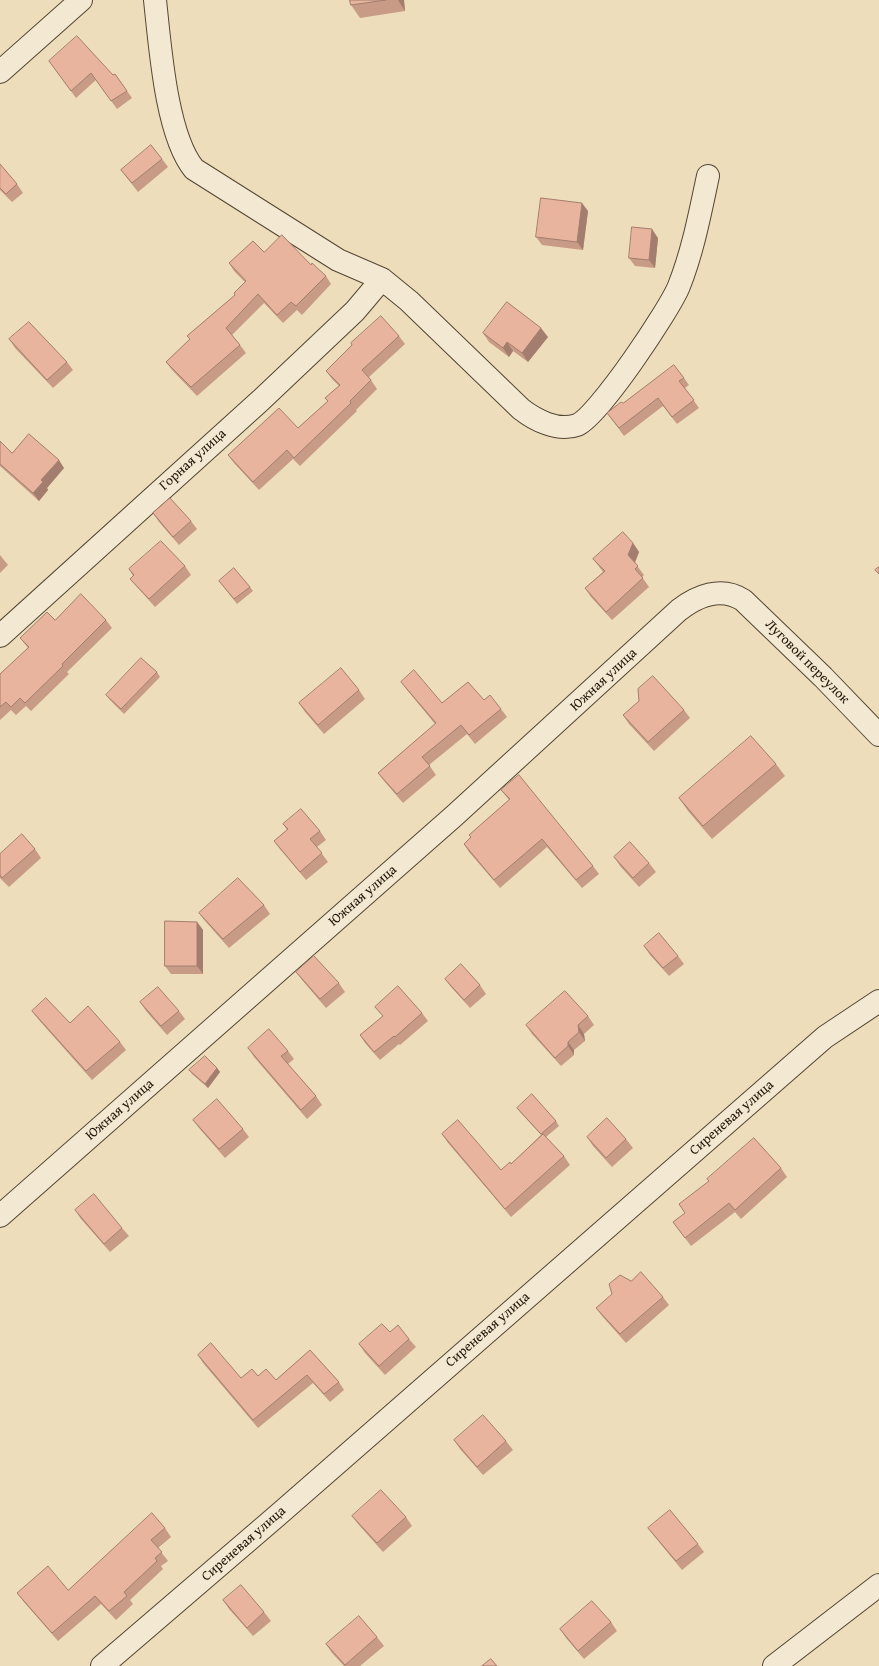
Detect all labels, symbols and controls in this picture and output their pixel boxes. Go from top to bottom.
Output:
street label: Горная улица [156,426,230,494]
street label: Луговой переулок [761,616,853,708]
street label: Южная улица [567,645,641,715]
street label: Южная улица [325,862,401,930]
street label: Южная улица [82,1076,158,1144]
street label: Сиреневая улица [686,1077,778,1159]
street label: Сиреневая улица [442,1289,534,1371]
street label: Сиреневая улица [198,1503,290,1585]

